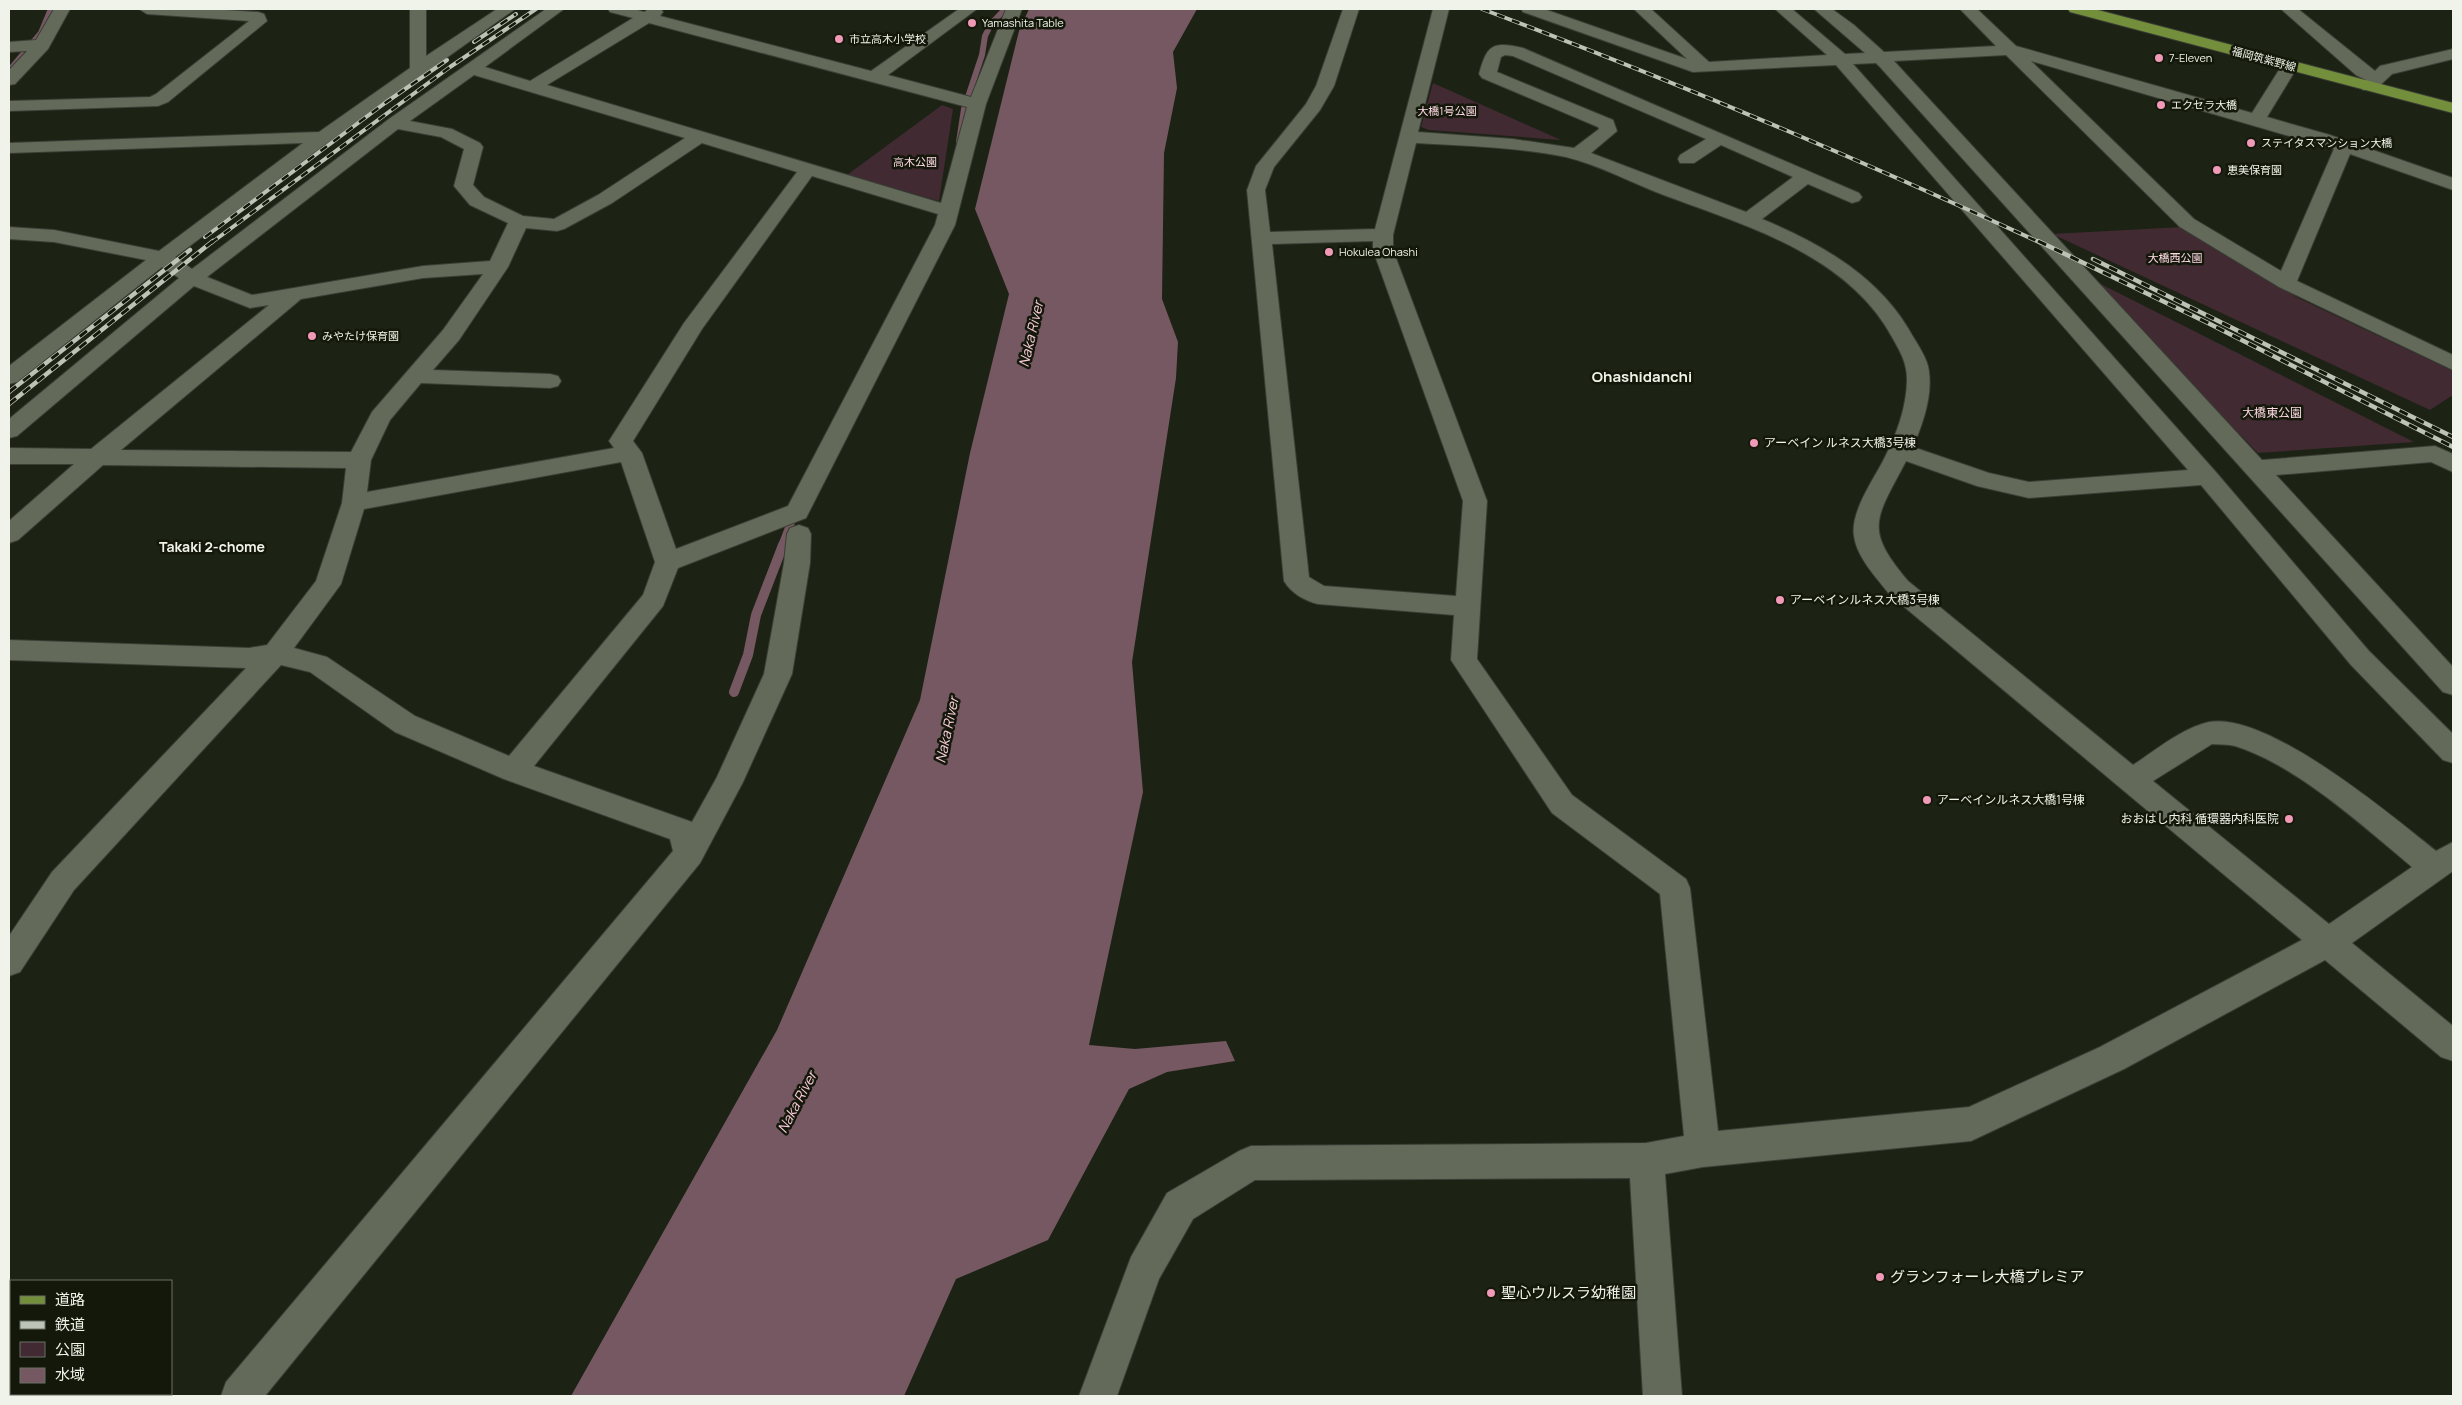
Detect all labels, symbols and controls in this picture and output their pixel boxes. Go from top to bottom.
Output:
place label: Yamashita Table [982,15,1064,30]
marker: Yamashita Table [966,17,978,29]
place label: 市立高木小学校 [849,31,926,46]
marker: 市立高木小学校 [833,33,845,45]
street label: 福岡筑紫野線 [2230,43,2298,74]
place label: 7-Eleven [2169,50,2212,65]
marker: 7-Eleven [2153,52,2165,64]
place label: エクセラ大橋 [2171,97,2237,112]
marker: エクセラ大橋 [2155,99,2167,111]
park label: 大橋1号公園 [1417,103,1477,118]
place label: ステイタスマンション大橋 [2261,135,2392,150]
marker: ステイタスマンション大橋 [2245,137,2257,149]
park label: 高木公園 [893,154,937,169]
place label: 恵美保育園 [2227,162,2282,177]
marker: 恵美保育園 [2211,164,2223,176]
place label: Hokulea Ohashi [1339,244,1418,259]
marker: Hokulea Ohashi [1323,246,1335,258]
park label: 大橋西公園 [2148,250,2203,265]
water label: Naka River [1014,297,1048,369]
place label: みやたけ保育園 [322,328,399,343]
marker: みやたけ保育園 [306,330,318,342]
district label: Ohashidanchi [1592,366,1692,387]
park label: 大橋東公園 [2242,404,2302,421]
place label: アーベイン ルネス大橋3号棟 [1764,434,1916,451]
marker: アーベイン ルネス大橋3号棟 [1748,437,1760,449]
district label: Takaki 2-chome [159,537,265,556]
place label: アーベインルネス大橋3号棟 [1790,591,1940,608]
marker: アーベインルネス大橋3号棟 [1774,594,1786,606]
water label: Naka River [930,693,963,765]
place label: アーベインルネス大橋1号棟 [1937,791,2085,808]
marker: アーベインルネス大橋1号棟 [1921,794,1933,806]
place label: おおはし内科 循環器内科医院 [2121,810,2279,827]
marker: おおはし内科 循環器内科医院 [2283,813,2295,825]
water label: Naka River [772,1066,822,1136]
place label: グランフォーレ大橋プレミア [1890,1266,2085,1287]
marker: グランフォーレ大橋プレミア [1874,1271,1886,1283]
legend [10,1280,172,1395]
place label: 聖心ウルスラ幼稚園 [1501,1282,1636,1303]
marker: 聖心ウルスラ幼稚園 [1485,1287,1497,1299]
text: 道路 [55,1289,85,1310]
text: 鉄道 [55,1314,85,1335]
text: 公園 [55,1339,85,1360]
text: 水域 [55,1364,85,1385]

